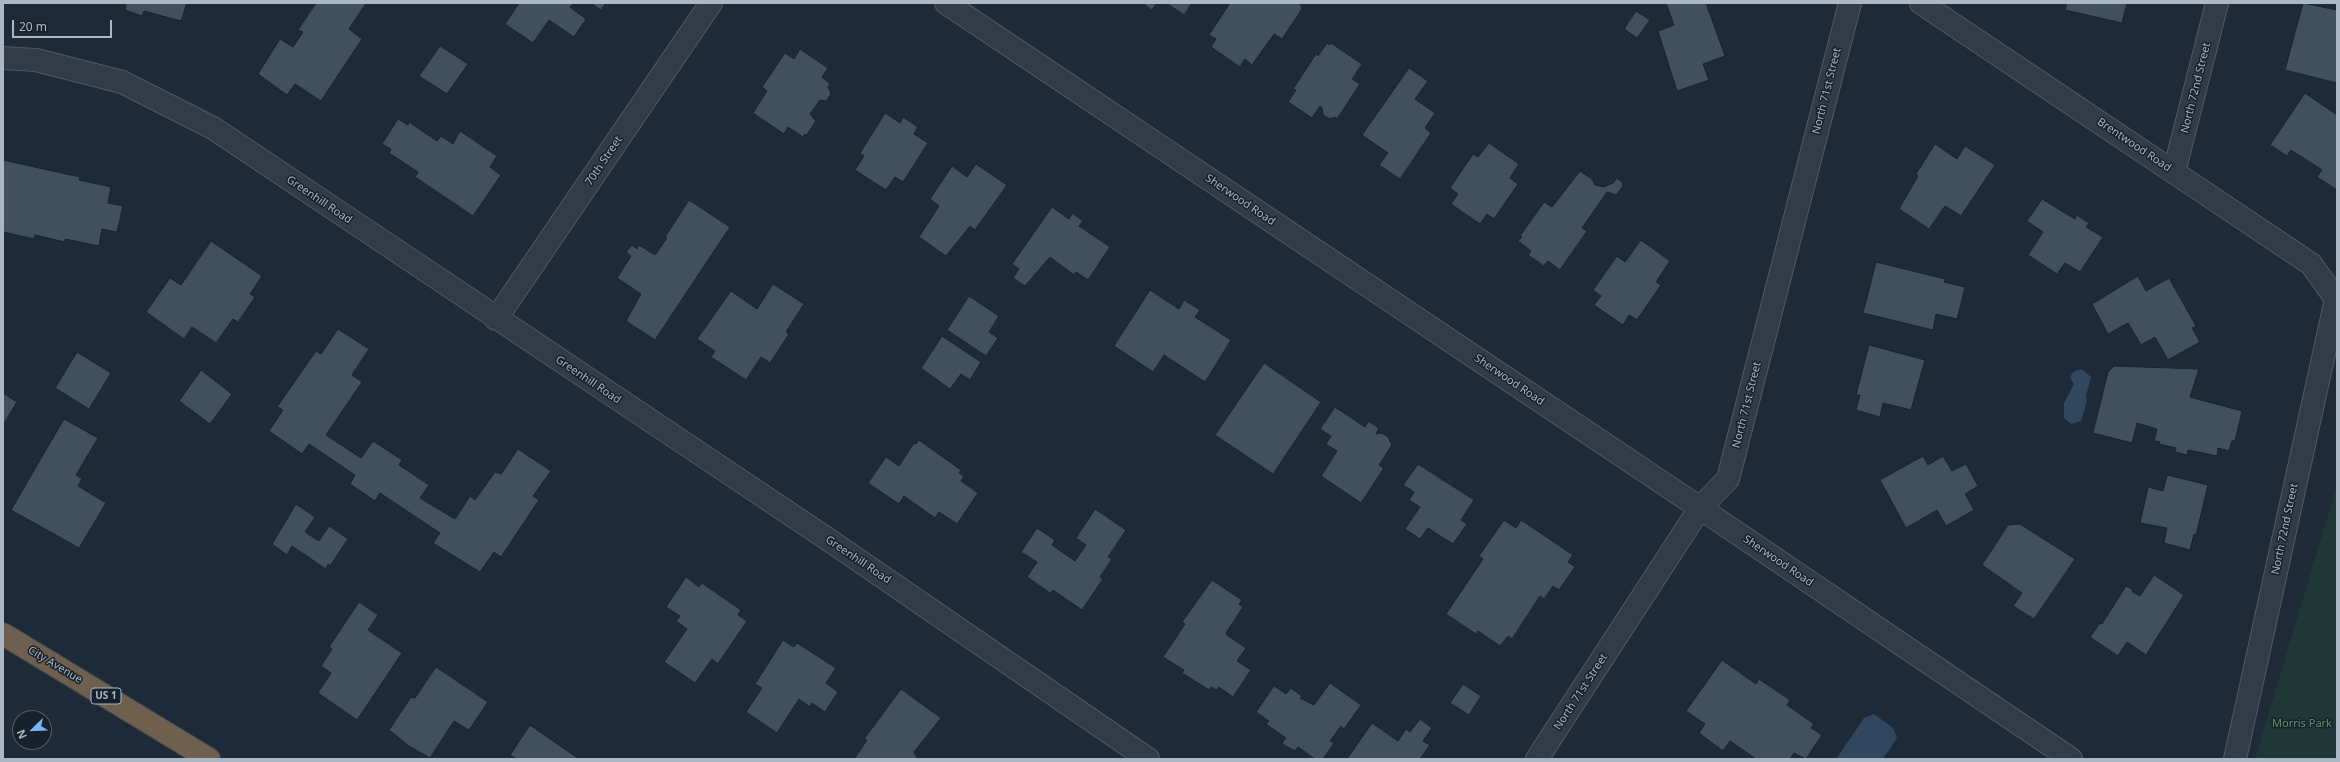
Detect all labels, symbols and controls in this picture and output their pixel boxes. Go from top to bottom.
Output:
scale bar [14,12,114,38]
text: 20 m [19,18,47,35]
street label: North 72nd Street [2178,41,2214,135]
street label: North 71st Street [1810,46,1844,136]
street label: Brentwood Road [2094,115,2174,175]
street label: 70th Street [583,134,625,188]
street label: Sherwood Road [1202,172,1278,228]
street label: Greenhill Road [284,173,354,227]
street label: Sherwood Road [1471,352,1547,408]
street label: Greenhill Road [553,353,623,407]
street label: North 71st Street [1730,360,1764,450]
street label: North 72nd Street [2269,482,2301,576]
street label: Greenhill Road [823,533,893,587]
street label: Sherwood Road [1740,533,1816,589]
street label: City Avenue [26,644,84,686]
street label: North 71st Street [1551,651,1611,733]
road number: US 1 [91,688,121,704]
north arrow [12,710,52,750]
park label: Morris Park [2272,717,2332,731]
text: N [13,727,30,742]

